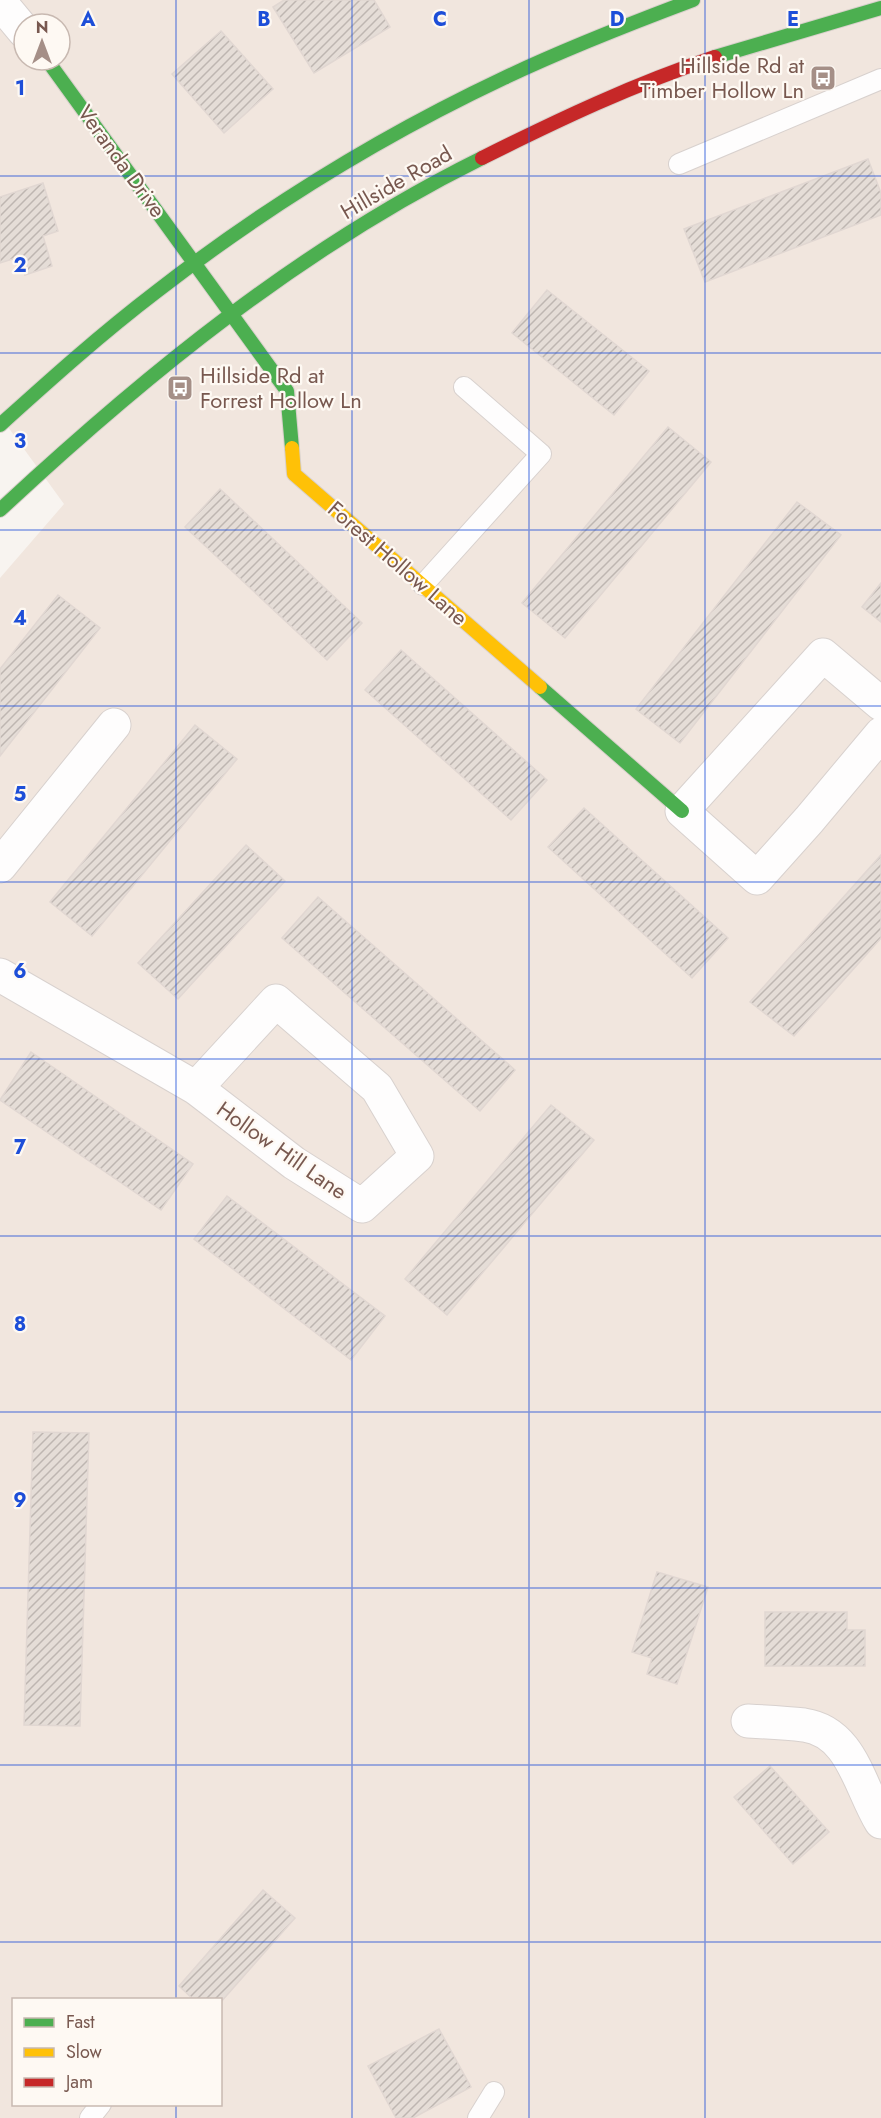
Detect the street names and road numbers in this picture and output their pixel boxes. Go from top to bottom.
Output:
street label: Veranda Drive [70,98,174,224]
street label: Hillside Road [334,137,458,227]
street label: Forest Hollow Lane [321,493,475,633]
street label: Hollow Hill Lane [210,1093,354,1207]

